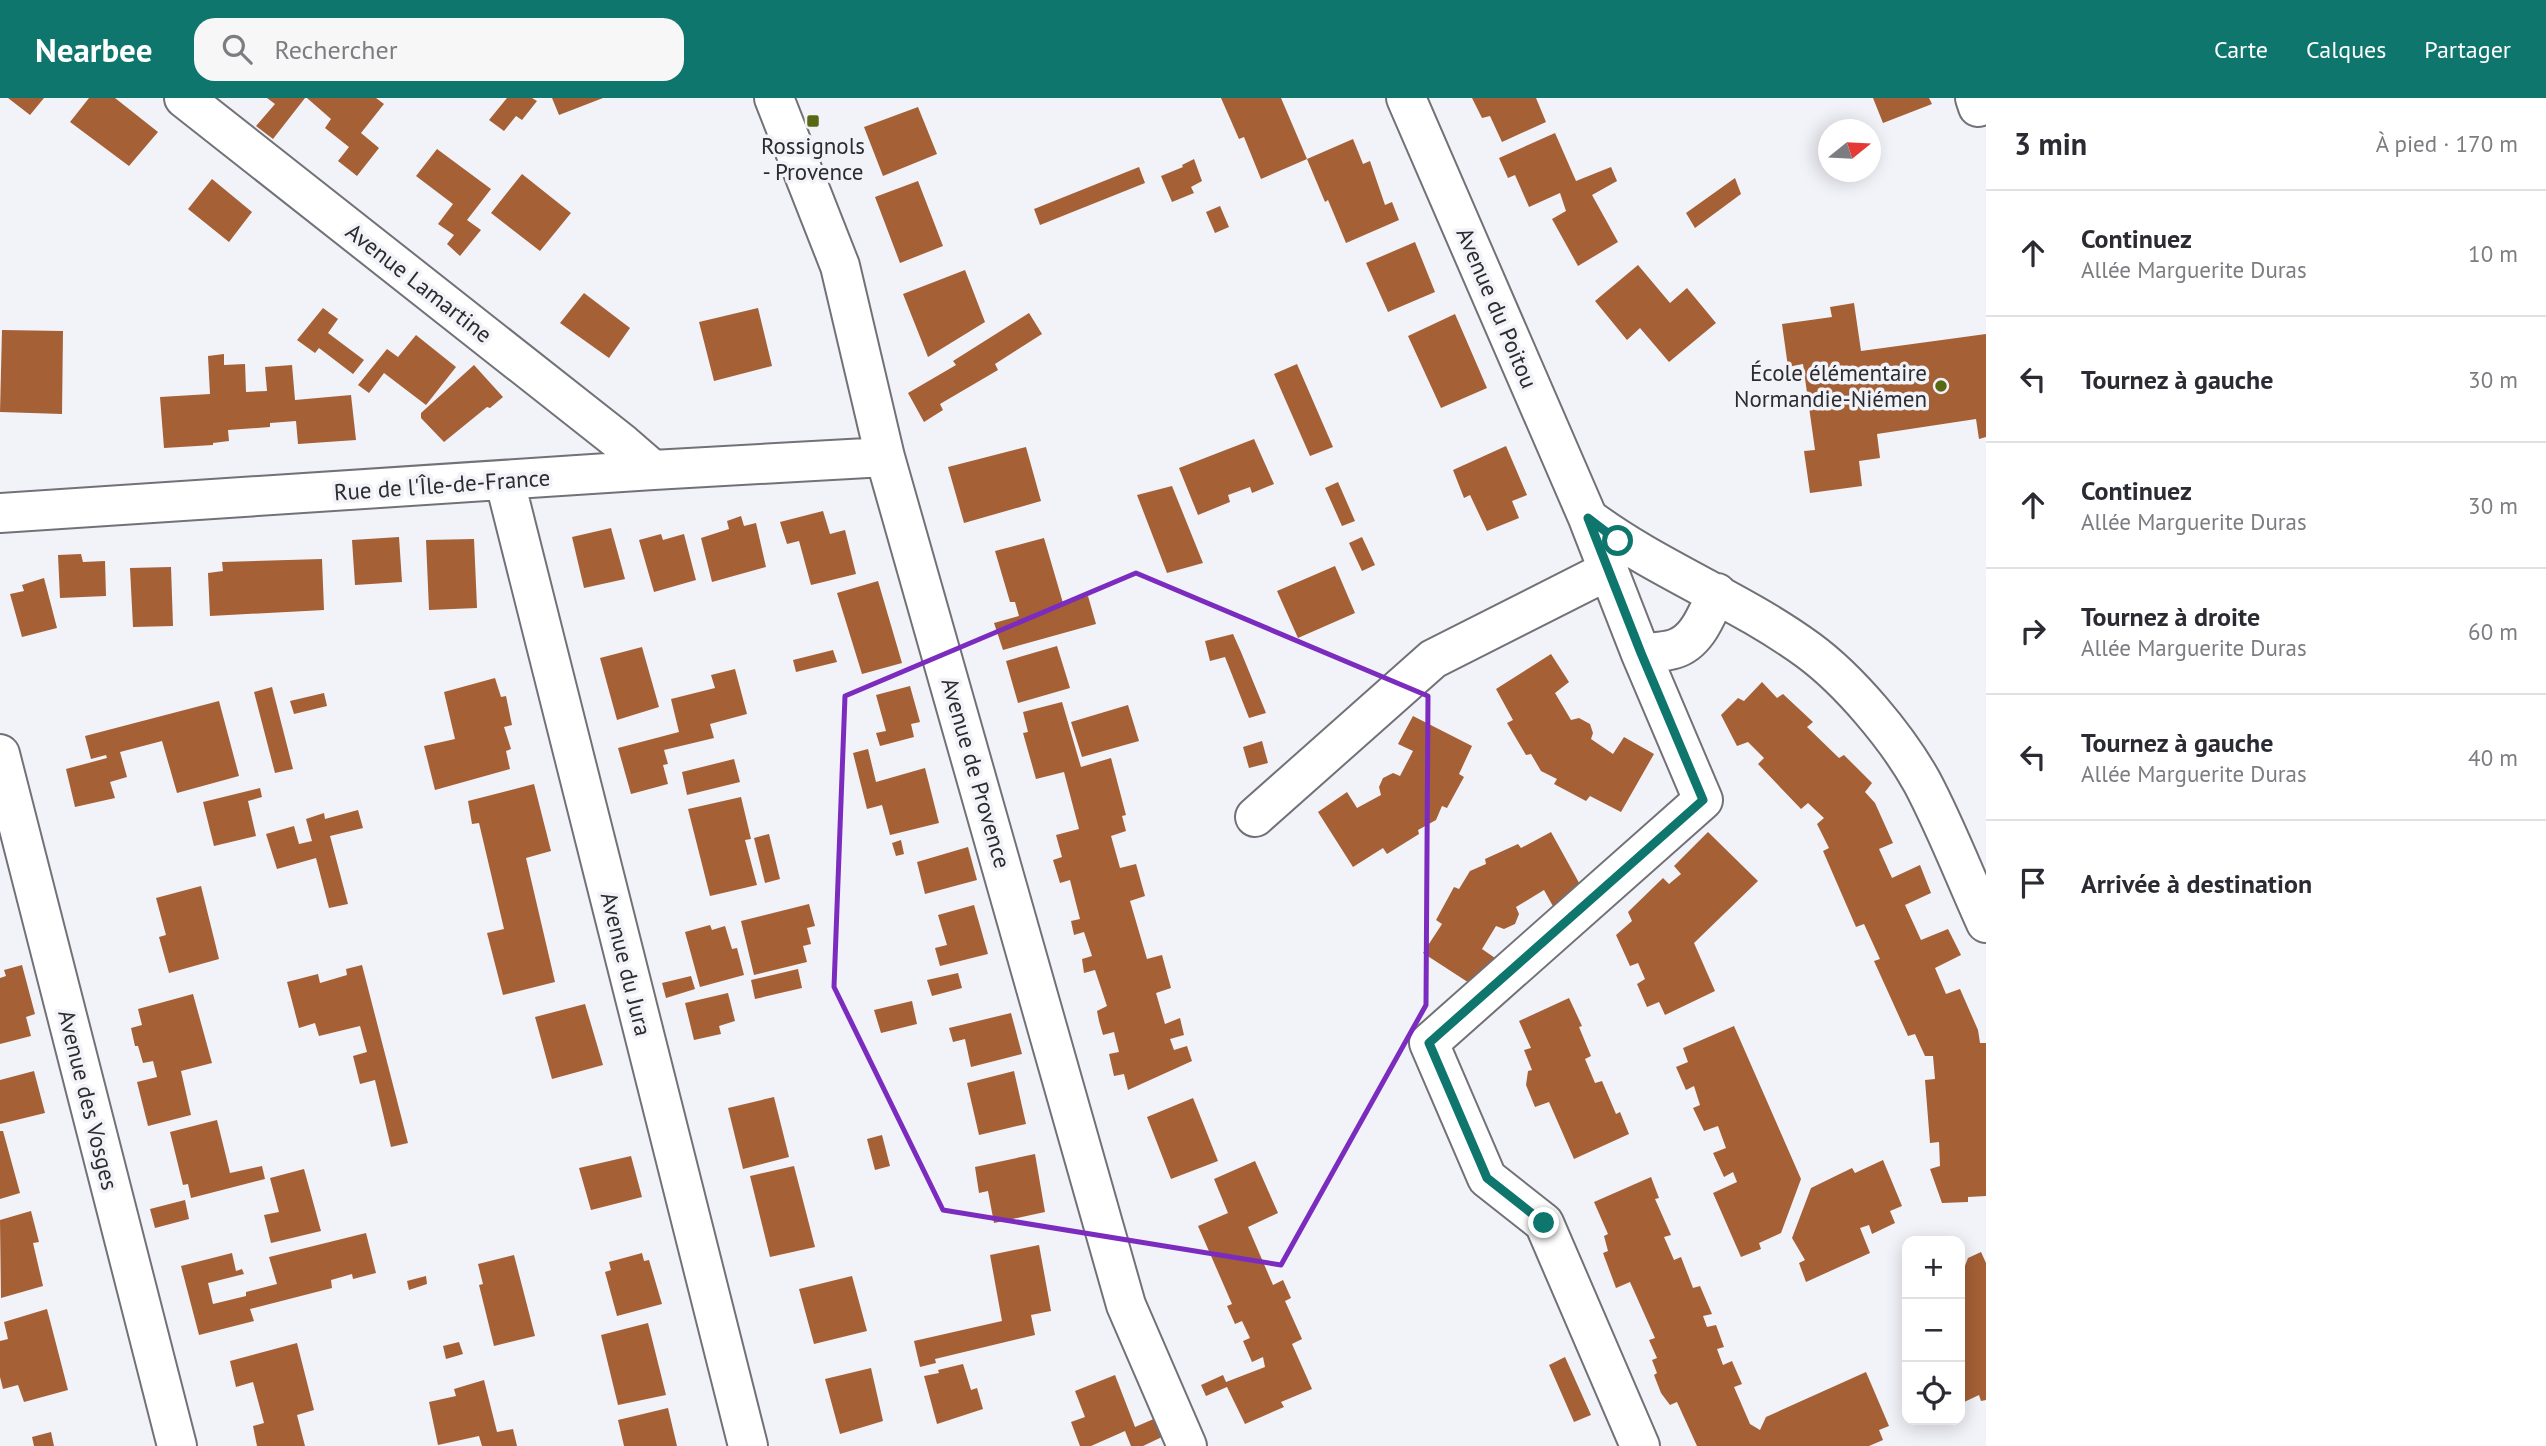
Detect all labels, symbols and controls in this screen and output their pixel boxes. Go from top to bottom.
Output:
search box [194,18,684,81]
text: Nearbee [35,28,152,71]
icon: search [218,30,256,68]
text: Rechercher [274,33,398,66]
text: Carte [2214,34,2268,65]
text: Calques [2306,34,2386,65]
text: Partager [2424,34,2511,65]
marker: Rossignols - Provence [805,113,821,129]
north arrow [1818,119,1881,182]
text: 3 min [2014,124,2087,163]
text: À pied · 170 m [2376,129,2518,158]
place label: Rossignols - Provence [761,131,865,186]
street label: Avenue Lamartine [340,216,498,349]
text: Continuez [2081,222,2192,255]
street label: Avenue du Poitou [1451,223,1544,392]
icon: ahead [2014,234,2052,272]
text: 10 m [2468,239,2518,268]
text: Allée Marguerite Duras [2081,255,2307,284]
place label: École élémentaire Normandie-Niémen [1734,358,1927,413]
icon: left [2014,360,2052,398]
text: Tournez à gauche [2081,363,2273,396]
text: 30 m [2468,365,2518,394]
marker: École élémentaire Normandie-Niémen [1933,378,1949,394]
street label: Rue de l'Île-de-France [333,462,551,507]
text: Continuez [2081,474,2192,507]
icon: ahead [2014,486,2052,524]
text: 30 m [2468,491,2518,520]
text: Allée Marguerite Duras [2081,507,2307,536]
route start [1602,525,1633,556]
text: Tournez à droite [2081,600,2260,633]
icon: right [2014,612,2052,650]
text: 60 m [2468,617,2518,646]
text: Allée Marguerite Duras [2081,633,2307,662]
street label: Avenue de Provence [935,674,1018,871]
text: Tournez à gauche [2081,726,2273,759]
icon: left [2014,738,2052,776]
text: 40 m [2468,743,2518,772]
text: Allée Marguerite Duras [2081,759,2307,788]
icon: arrive [2014,864,2052,902]
text: Arrivée à destination [2081,867,2312,900]
street label: Avenue du Jura [595,889,658,1039]
street label: Avenue des Vosges [52,1007,125,1193]
route end [1528,1207,1559,1238]
map controls [1902,1236,1965,1425]
button: + [1902,1236,1965,1299]
button: − [1902,1299,1965,1362]
button: locate [1902,1362,1965,1425]

